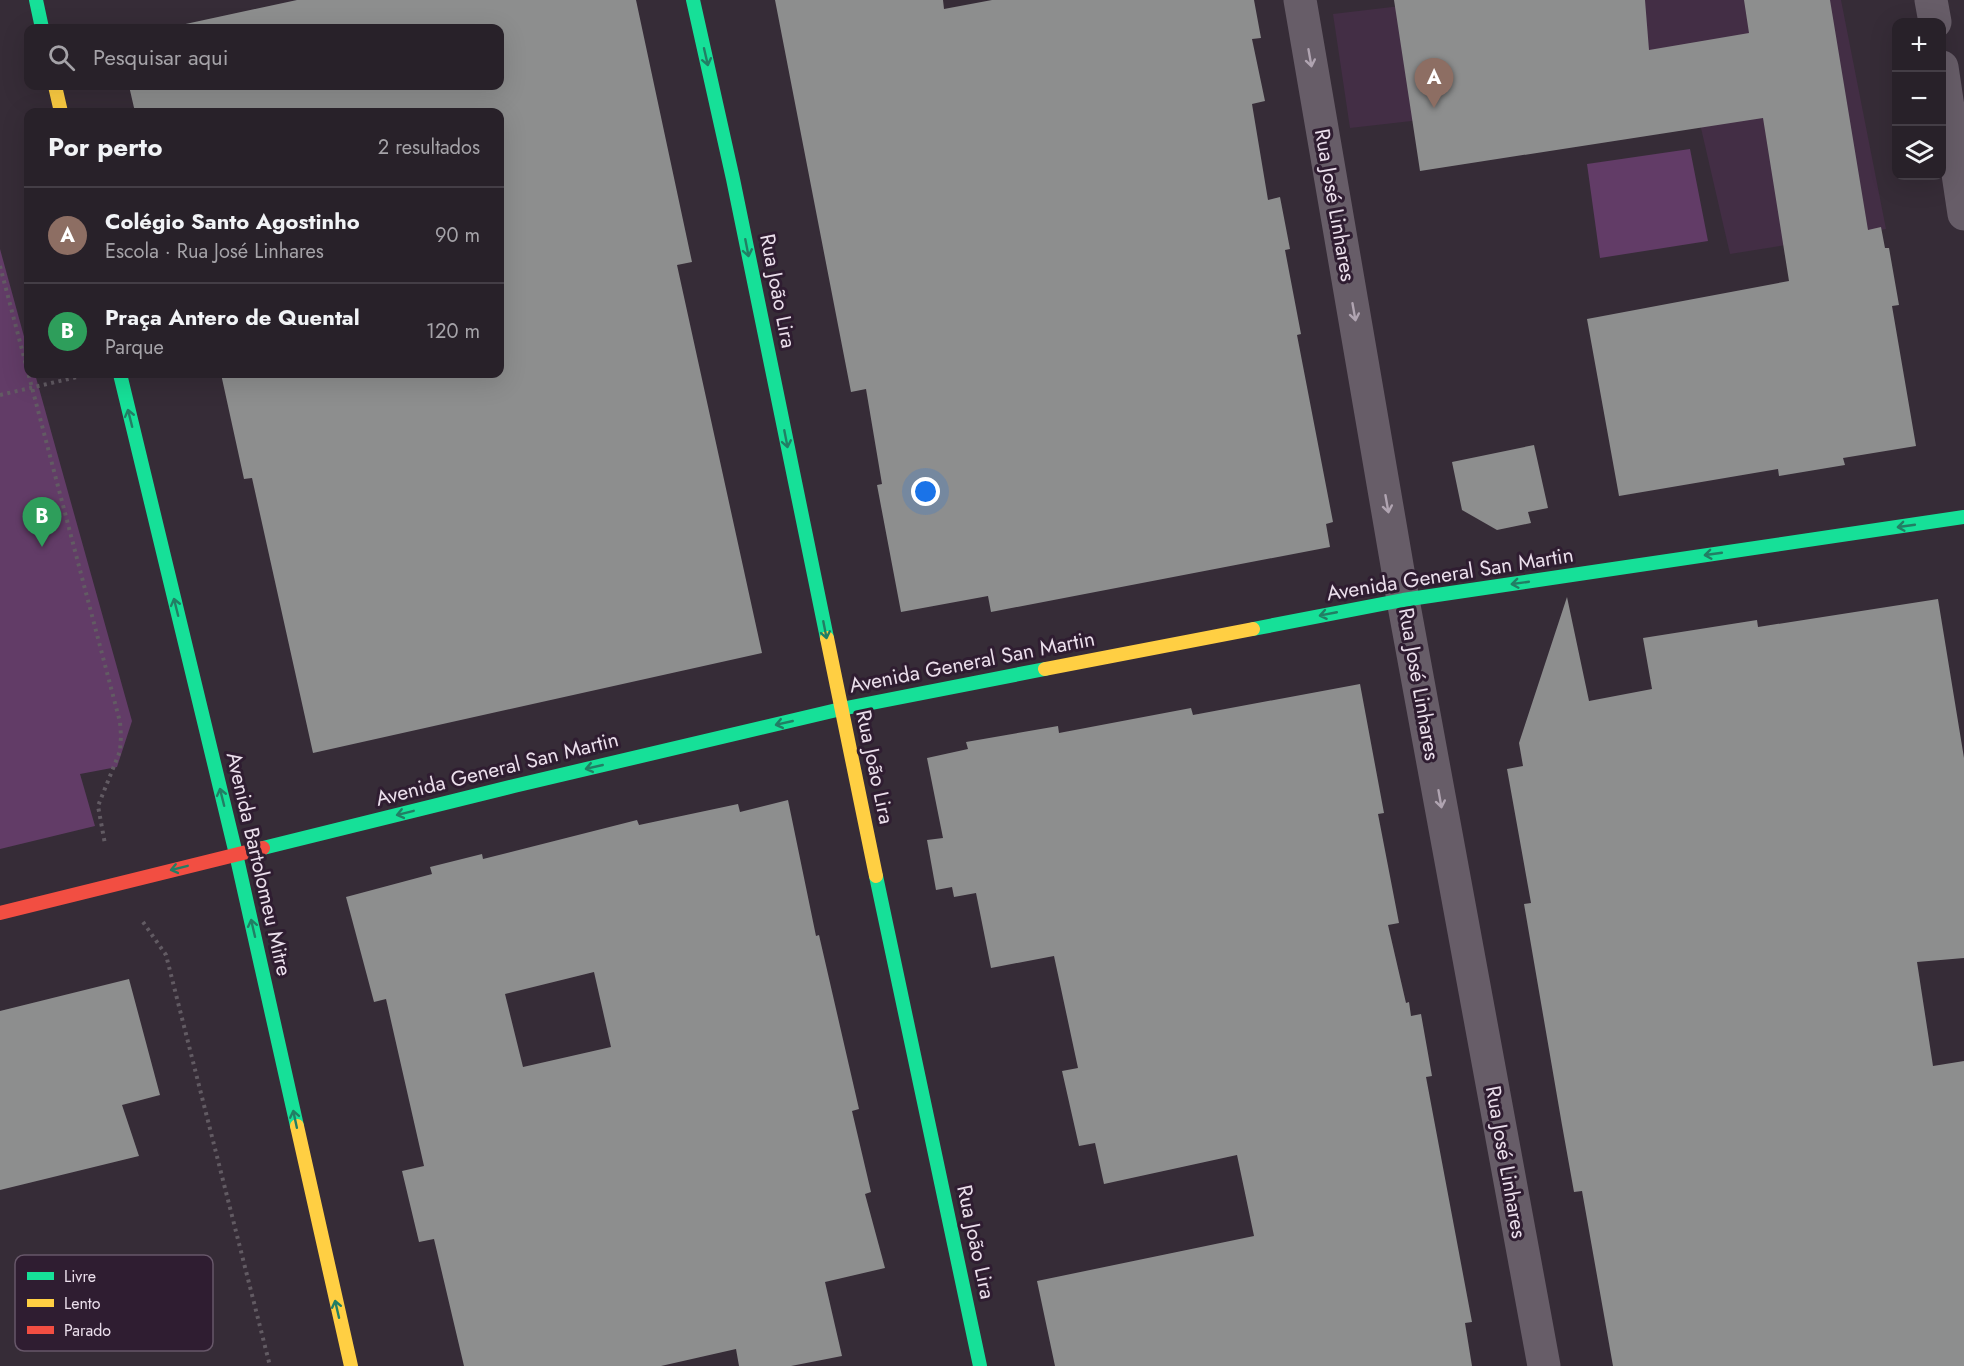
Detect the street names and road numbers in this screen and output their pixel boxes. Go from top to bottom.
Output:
street label: Rua José Linhares [1307,126,1363,284]
street label: Rua João Lira [752,231,804,351]
street label: Avenida General San Martin [1324,540,1576,608]
street label: Rua José Linhares [1391,605,1447,763]
street label: Avenida General San Martin [847,623,1097,701]
street label: Rua João Lira [848,707,902,827]
street label: Avenida General San Martin [372,724,622,814]
street label: Avenida Bartolomeu Mitre [219,749,299,979]
street label: Rua José Linhares [1478,1083,1534,1241]
street label: Rua João Lira [949,1182,1003,1302]

